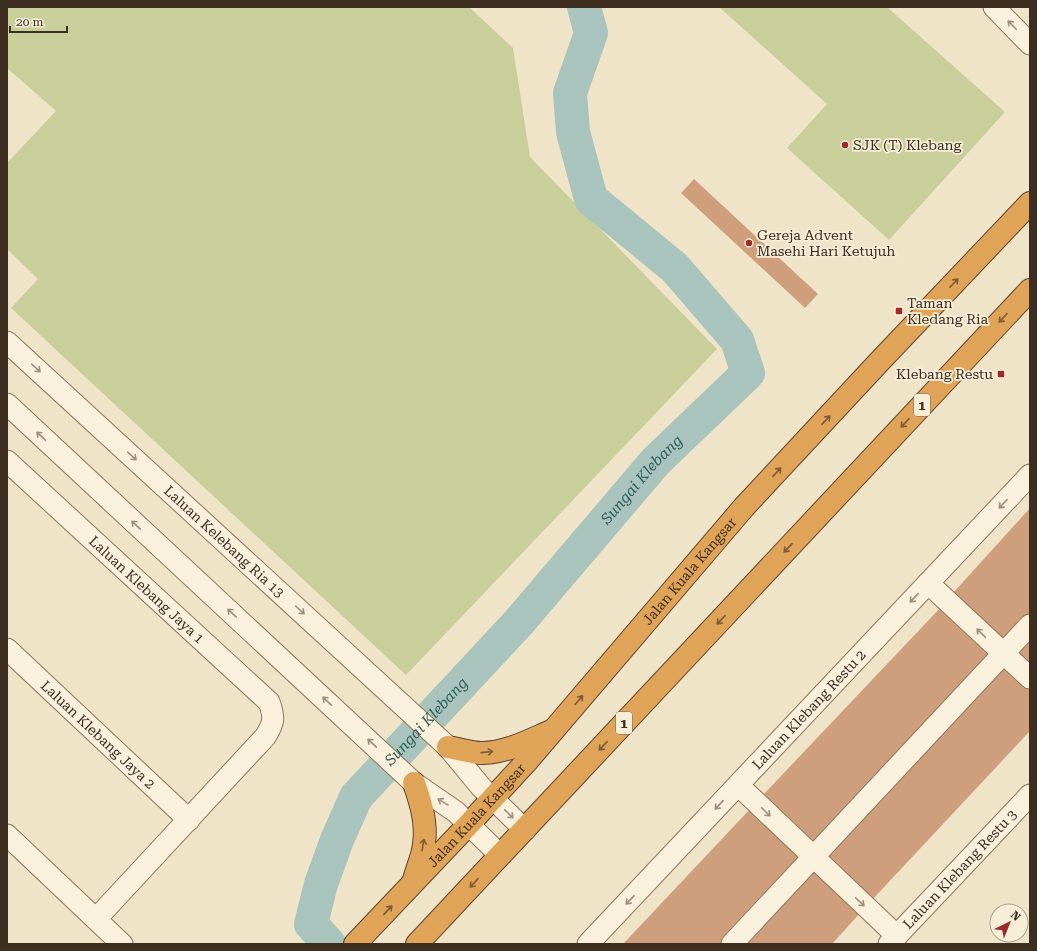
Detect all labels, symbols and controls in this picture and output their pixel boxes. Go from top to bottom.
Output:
scale bar [10,8,67,34]
text: 20 m [16,15,43,29]
one-way arrow [1007,20,1017,30]
place label: SJK (T) Klebang [853,137,962,153]
marker: SJK (T) Klebang [840,140,850,150]
place label: Gereja Advent Masehi Hari Ketujuh [757,227,895,259]
marker: Gereja Advent Masehi Hari Ketujuh [744,238,754,248]
one-way arrow [949,278,959,288]
place label: Taman Kledang Ria [907,295,989,327]
marker: Taman Kledang Ria [894,306,904,316]
one-way arrow [999,313,1008,323]
one-way arrow [31,363,41,373]
place label: Klebang Restu [896,366,993,382]
marker: Klebang Restu [996,369,1006,379]
road number: 1 [914,394,930,416]
one-way arrow [821,415,830,425]
one-way arrow [900,418,910,428]
one-way arrow [36,431,46,441]
water label: Sungai Klebang [596,431,686,529]
one-way arrow [126,451,136,460]
one-way arrow [772,467,781,477]
street label: Laluan Kelebang Ria 13 [161,483,288,601]
one-way arrow [998,499,1008,509]
street label: Jalan Kuala Kangsar [639,514,740,628]
one-way arrow [131,520,142,529]
street label: Laluan Klebang Jaya 1 [86,533,208,647]
one-way arrow [783,543,793,553]
one-way arrow [910,593,919,603]
one-way arrow [295,605,305,615]
one-way arrow [227,608,237,618]
one-way arrow [716,615,726,625]
one-way arrow [976,628,986,638]
street label: Laluan Klebang Restu 2 [749,647,869,773]
water label: Sungai Klebang [380,674,472,770]
street label: Laluan Klebang Jaya 2 [38,677,159,792]
one-way arrow [574,695,583,706]
one-way arrow [322,697,332,706]
road number: 1 [616,712,632,734]
one-way arrow [367,739,377,748]
one-way arrow [599,740,608,751]
one-way arrow [480,748,493,756]
street label: Jalan Kuala Kangsar [424,760,529,870]
one-way arrow [437,798,449,806]
one-way arrow [714,800,724,810]
street label: Laluan Klebang Restu 3 [900,806,1020,932]
one-way arrow [761,807,771,817]
one-way arrow [504,809,514,819]
one-way arrow [419,839,427,852]
one-way arrow [470,878,479,888]
one-way arrow [625,895,635,905]
one-way arrow [855,897,865,907]
north arrow [989,903,1029,943]
one-way arrow [383,905,393,915]
text: N [1008,908,1023,924]

